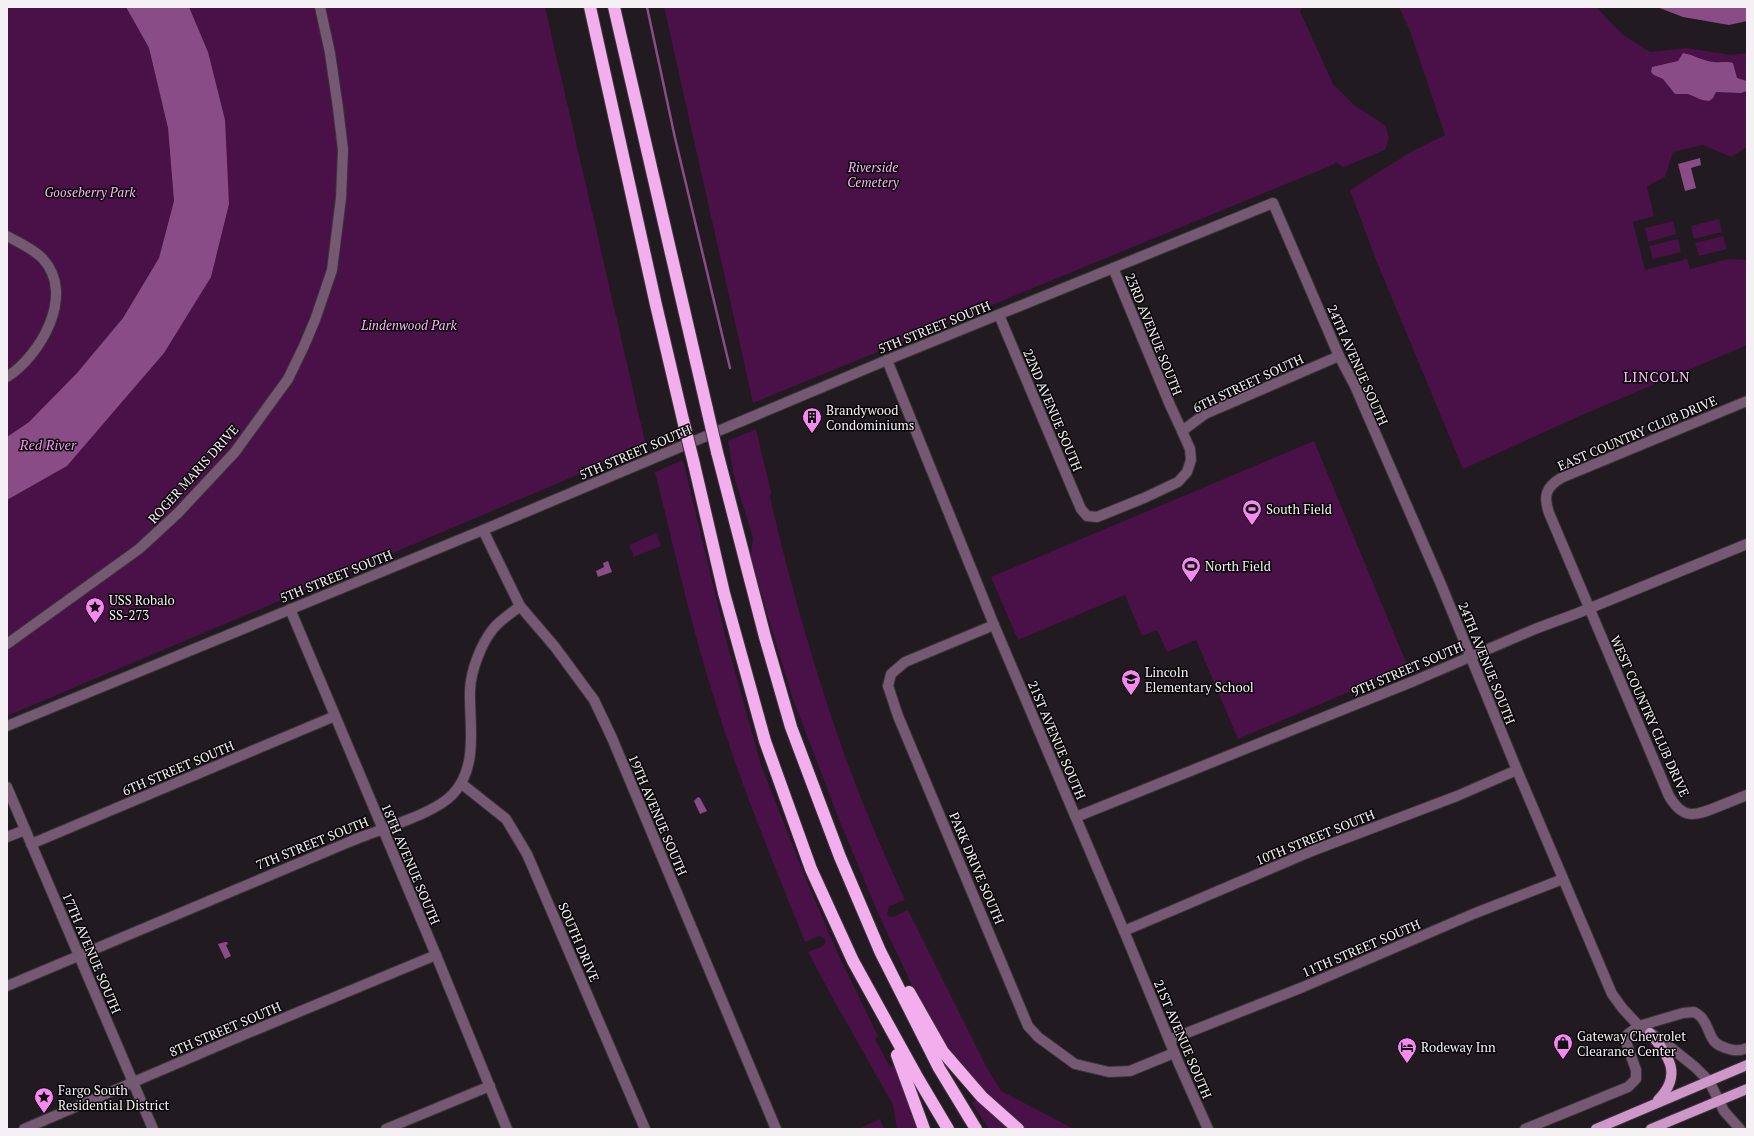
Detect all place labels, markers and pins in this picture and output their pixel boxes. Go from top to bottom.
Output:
place label: Brandywood Condominiums [826,401,914,434]
building icon: Brandywood Condominiums [801,406,823,434]
sports icon: South Field [1241,498,1263,526]
place label: South Field [1266,500,1332,518]
sports icon: North Field [1180,555,1202,583]
place label: North Field [1205,557,1271,575]
place label: USS Robalo SS-273 [109,591,175,624]
place icon: USS Robalo SS-273 [84,596,106,624]
place label: Lincoln Elementary School [1145,663,1254,696]
school or university icon: Lincoln Elementary School [1120,668,1142,696]
place label: Gateway Chevrolet Clearance Center [1577,1027,1686,1060]
shop icon: Gateway Chevrolet Clearance Center [1552,1032,1574,1060]
hotel icon: Rodeway Inn [1396,1036,1418,1064]
place label: Rodeway Inn [1421,1038,1496,1056]
place label: Fargo South Residential District [58,1081,169,1114]
place icon: Fargo South Residential District [33,1086,55,1114]

